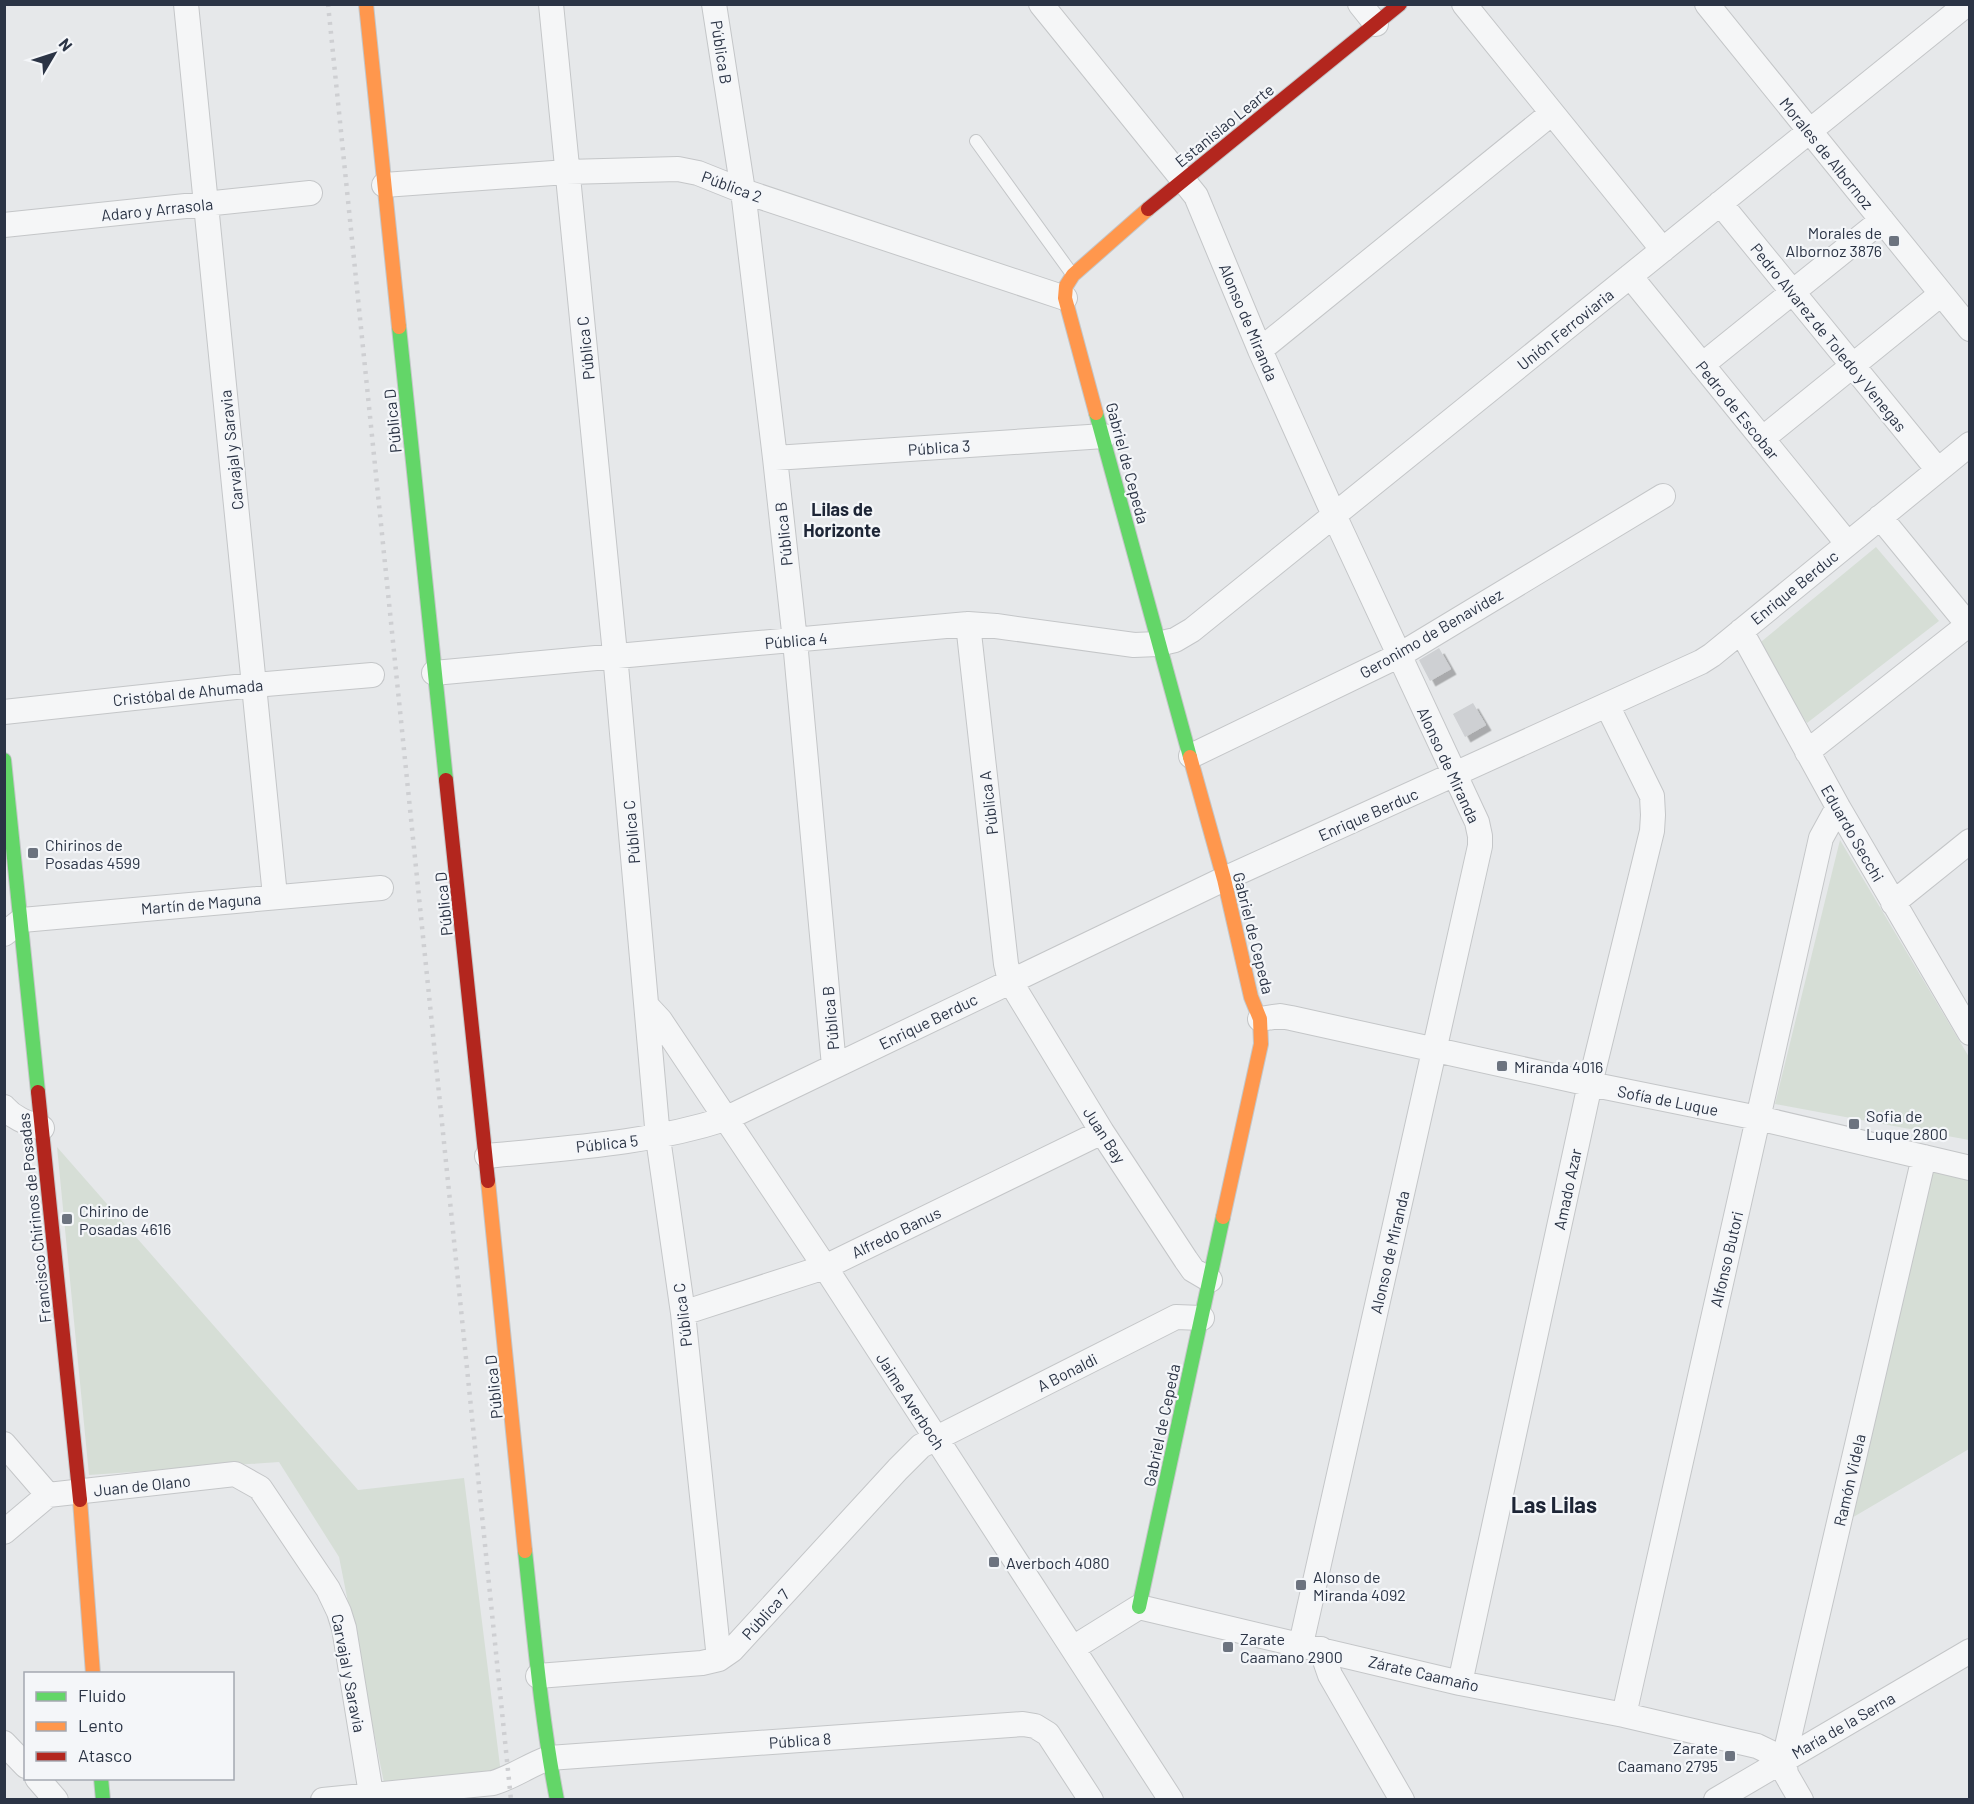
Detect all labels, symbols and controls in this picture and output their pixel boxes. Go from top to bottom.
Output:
street label: Pública B [708,19,736,85]
north arrow [24,24,84,84]
text: N [55,34,77,54]
street label: Estanislao Learte [1171,79,1277,171]
street label: Morales de Albornoz [1776,93,1878,213]
street label: Pública 2 [699,166,765,206]
street label: Adaro y Arrasola [100,194,214,224]
place label: Morales de Albornoz 3876 [1785,223,1882,260]
marker: Morales de Albornoz 3876 [1887,234,1901,248]
street label: Pedro Alvarez de Toledo y Venegas [1747,239,1911,435]
street label: Alonso de Miranda [1216,260,1282,384]
street label: Unión Ferroviaria [1513,284,1617,374]
street label: Pública C [572,315,598,381]
street label: Pedro de Escobar [1692,357,1784,463]
street label: Pública D [379,388,405,454]
street label: Carvajal y Saravia [215,389,247,511]
street label: Gabriel de Cepeda [1103,400,1153,526]
street label: Pública 3 [907,435,971,459]
district label: Lilas de Horizonte [803,498,881,541]
street label: Pública B [770,501,796,567]
street label: Enrique Berduc [1746,546,1842,628]
street label: Geronimo de Benavidez [1356,584,1506,682]
street label: Pública 4 [764,628,828,652]
street label: Cristóbal de Ahumada [112,675,264,709]
street label: Alonso de Miranda [1414,704,1484,826]
street label: Pública A [975,770,1001,836]
street label: Eduardo Secchi [1818,781,1888,885]
street label: Enrique Berduc [1315,784,1421,844]
street label: Pública C [619,799,643,865]
place label: Chirinos de Posadas 4599 [45,835,140,872]
marker: Chirinos de Posadas 4599 [26,846,40,860]
street label: Gabriel de Cepeda [1230,870,1278,996]
street label: Pública D [430,871,456,937]
street label: Martín de Maguna [140,888,262,918]
street label: Pública B [818,985,842,1051]
street label: Enrique Berduc [876,989,980,1053]
place label: Miranda 4016 [1514,1057,1603,1076]
marker: Miranda 4016 [1495,1059,1509,1073]
street label: Sofía de Luque [1616,1081,1720,1119]
street label: Juan Bay [1080,1103,1131,1167]
place label: Sofia de Luque 2800 [1866,1106,1948,1143]
street label: Francisco Chirinos de Posadas [14,1112,54,1324]
marker: Sofia de Luque 2800 [1847,1117,1861,1131]
street label: Pública 5 [575,1130,639,1156]
street label: Amado Azar [1549,1146,1585,1231]
street label: Alonso de Miranda [1366,1189,1412,1315]
place label: Chirino de Posadas 4616 [79,1201,171,1238]
street label: Alfredo Banus [848,1202,944,1262]
street label: Alfonso Butori [1706,1209,1746,1309]
marker: Chirino de Posadas 4616 [60,1212,74,1226]
street label: Pública C [669,1282,695,1348]
street label: Jaime Averboch [873,1349,949,1453]
street label: A Bonaldi [1034,1349,1100,1395]
street label: Pública D [480,1354,506,1420]
street label: Gabriel de Cepeda [1139,1362,1183,1488]
street label: Ramón Videla [1829,1432,1869,1528]
street label: Juan de Olano [93,1470,191,1500]
district label: Las Lilas [1511,1491,1597,1517]
place label: Averboch 4080 [1006,1553,1110,1572]
marker: Averboch 4080 [987,1555,1001,1569]
place label: Alonso de Miranda 4092 [1313,1567,1406,1604]
marker: Alonso de Miranda 4092 [1294,1578,1308,1592]
street label: Pública 7 [737,1584,793,1643]
street label: Carvajal y Saravia [328,1612,370,1734]
place label: Zarate Caamano 2900 [1240,1629,1343,1666]
marker: Zarate Caamano 2900 [1221,1640,1235,1654]
street label: Zárate Caamaño [1367,1651,1481,1695]
legend [24,1672,234,1780]
text: Fluido [78,1684,126,1706]
street label: María de la Serna [1788,1688,1898,1762]
text: Lento [78,1714,124,1736]
street label: Pública 8 [768,1728,832,1752]
place label: Zarate Caamano 2795 [1618,1738,1718,1775]
text: Atasco [78,1744,132,1766]
marker: Zarate Caamano 2795 [1723,1749,1737,1763]

